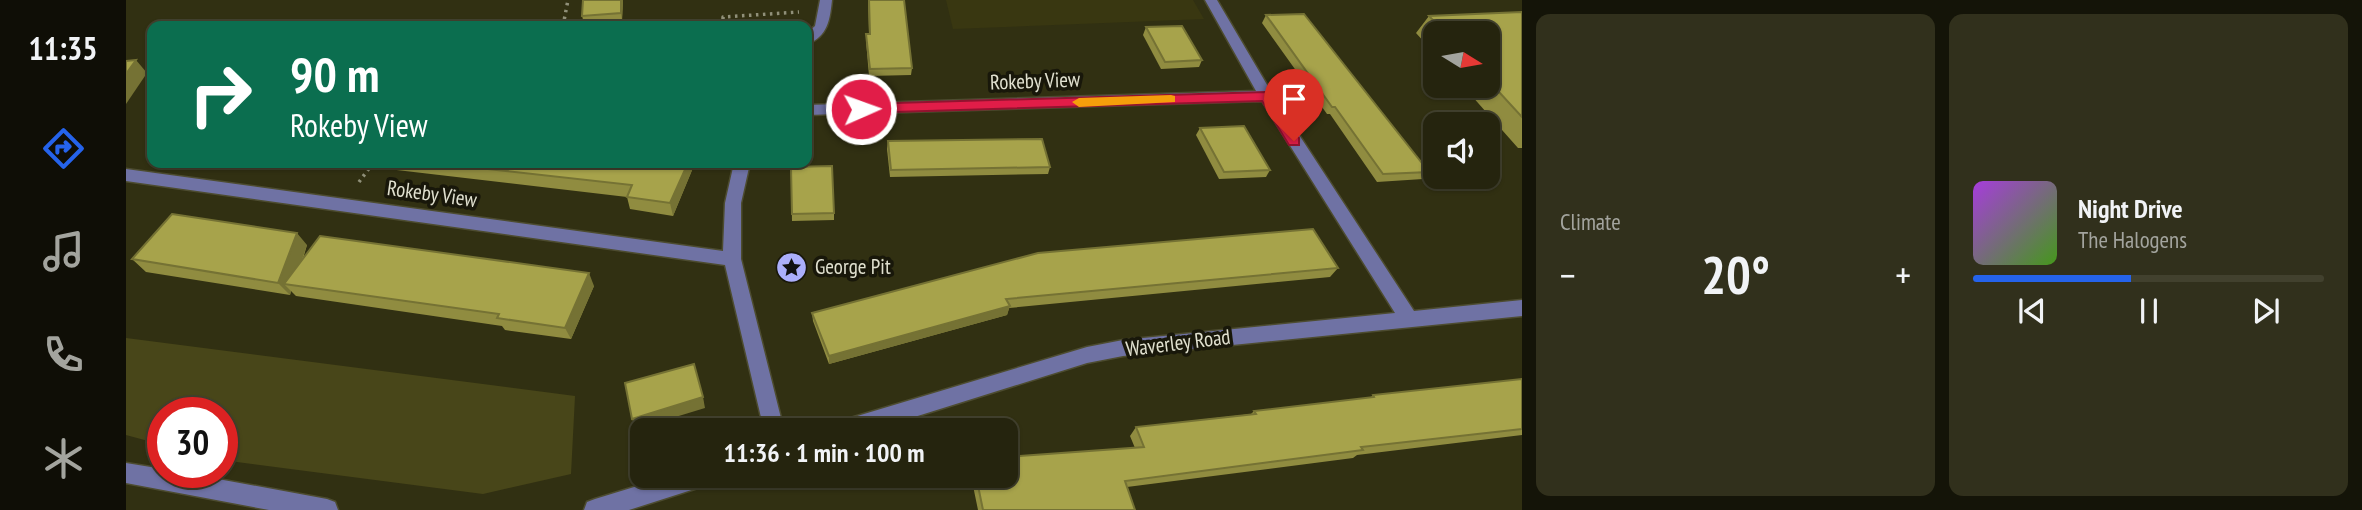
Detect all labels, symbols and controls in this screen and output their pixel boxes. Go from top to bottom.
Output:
north arrow [1423,21,1500,98]
map controls [1423,21,1500,189]
text: 11:35 [28,27,98,69]
text: 90 m [290,42,379,106]
icon: right [175,49,266,140]
street label: Rokeby View [989,65,1081,96]
pin [1264,69,1324,141]
position arrow [824,72,898,146]
icon: arrive [1275,80,1313,118]
text: Rokeby View [290,104,428,146]
button: sound [1423,112,1500,189]
icon: directions [39,124,88,173]
street label: Rokeby View [385,174,479,213]
text: Night Drive [2078,192,2183,225]
text: Climate [1560,207,1621,236]
text: The Halogens [2078,225,2187,254]
icon: music [39,227,88,276]
text: 20° [1701,241,1770,308]
place icon: George Pit [775,250,809,284]
text: − [1560,250,1576,299]
text: + [1895,250,1911,299]
place label: George Pit [815,253,891,280]
icon: previous [2013,292,2051,330]
icon: pause [2130,292,2168,330]
icon: next [2247,292,2285,330]
street label: Waverley Road [1124,323,1232,362]
icon: phone [39,330,88,379]
speed limit sign: 30 [147,397,238,488]
icon: climate [39,434,88,483]
text: 11:36 · 1 min · 100 m [724,436,924,469]

